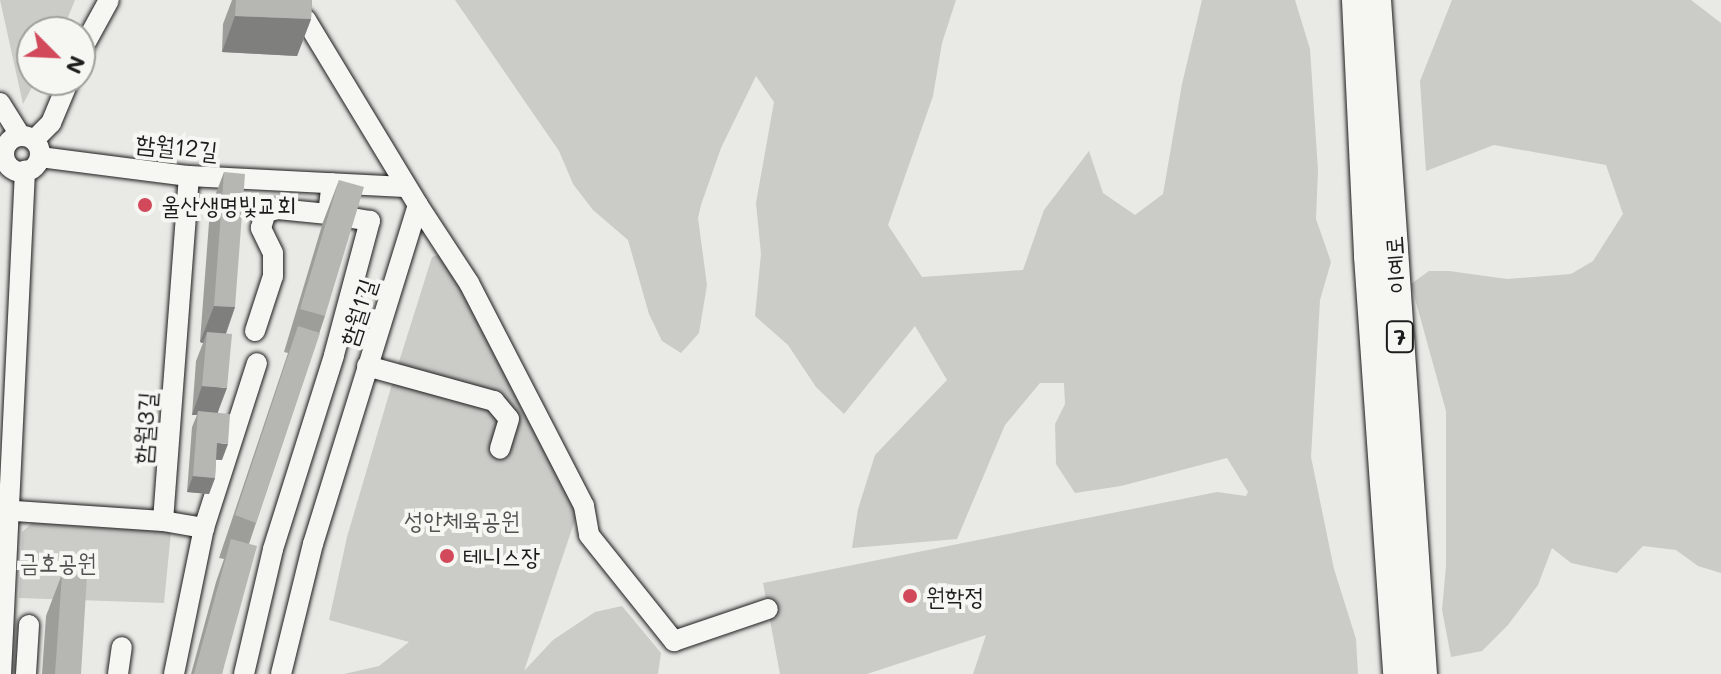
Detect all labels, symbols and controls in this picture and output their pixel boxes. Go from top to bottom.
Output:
north arrow [16,16,96,96]
text: N [60,52,93,79]
street label: 함월12길 [135,127,219,165]
place label: 울산생명빛교회 [161,191,296,219]
marker: 울산생명빛교회 [136,196,154,214]
street label: 이예로 [1379,235,1411,295]
street label: 함월1길 [333,275,381,349]
road number: 7 [1384,319,1416,355]
street label: 함월3길 [127,391,161,465]
park label: 성안체육공원 [404,506,520,534]
place label: 테니스장 [463,542,540,570]
marker: 테니스장 [438,547,456,565]
park label: 금호공원 [19,548,97,576]
place label: 원학정 [926,582,984,610]
marker: 원학정 [901,587,919,605]

